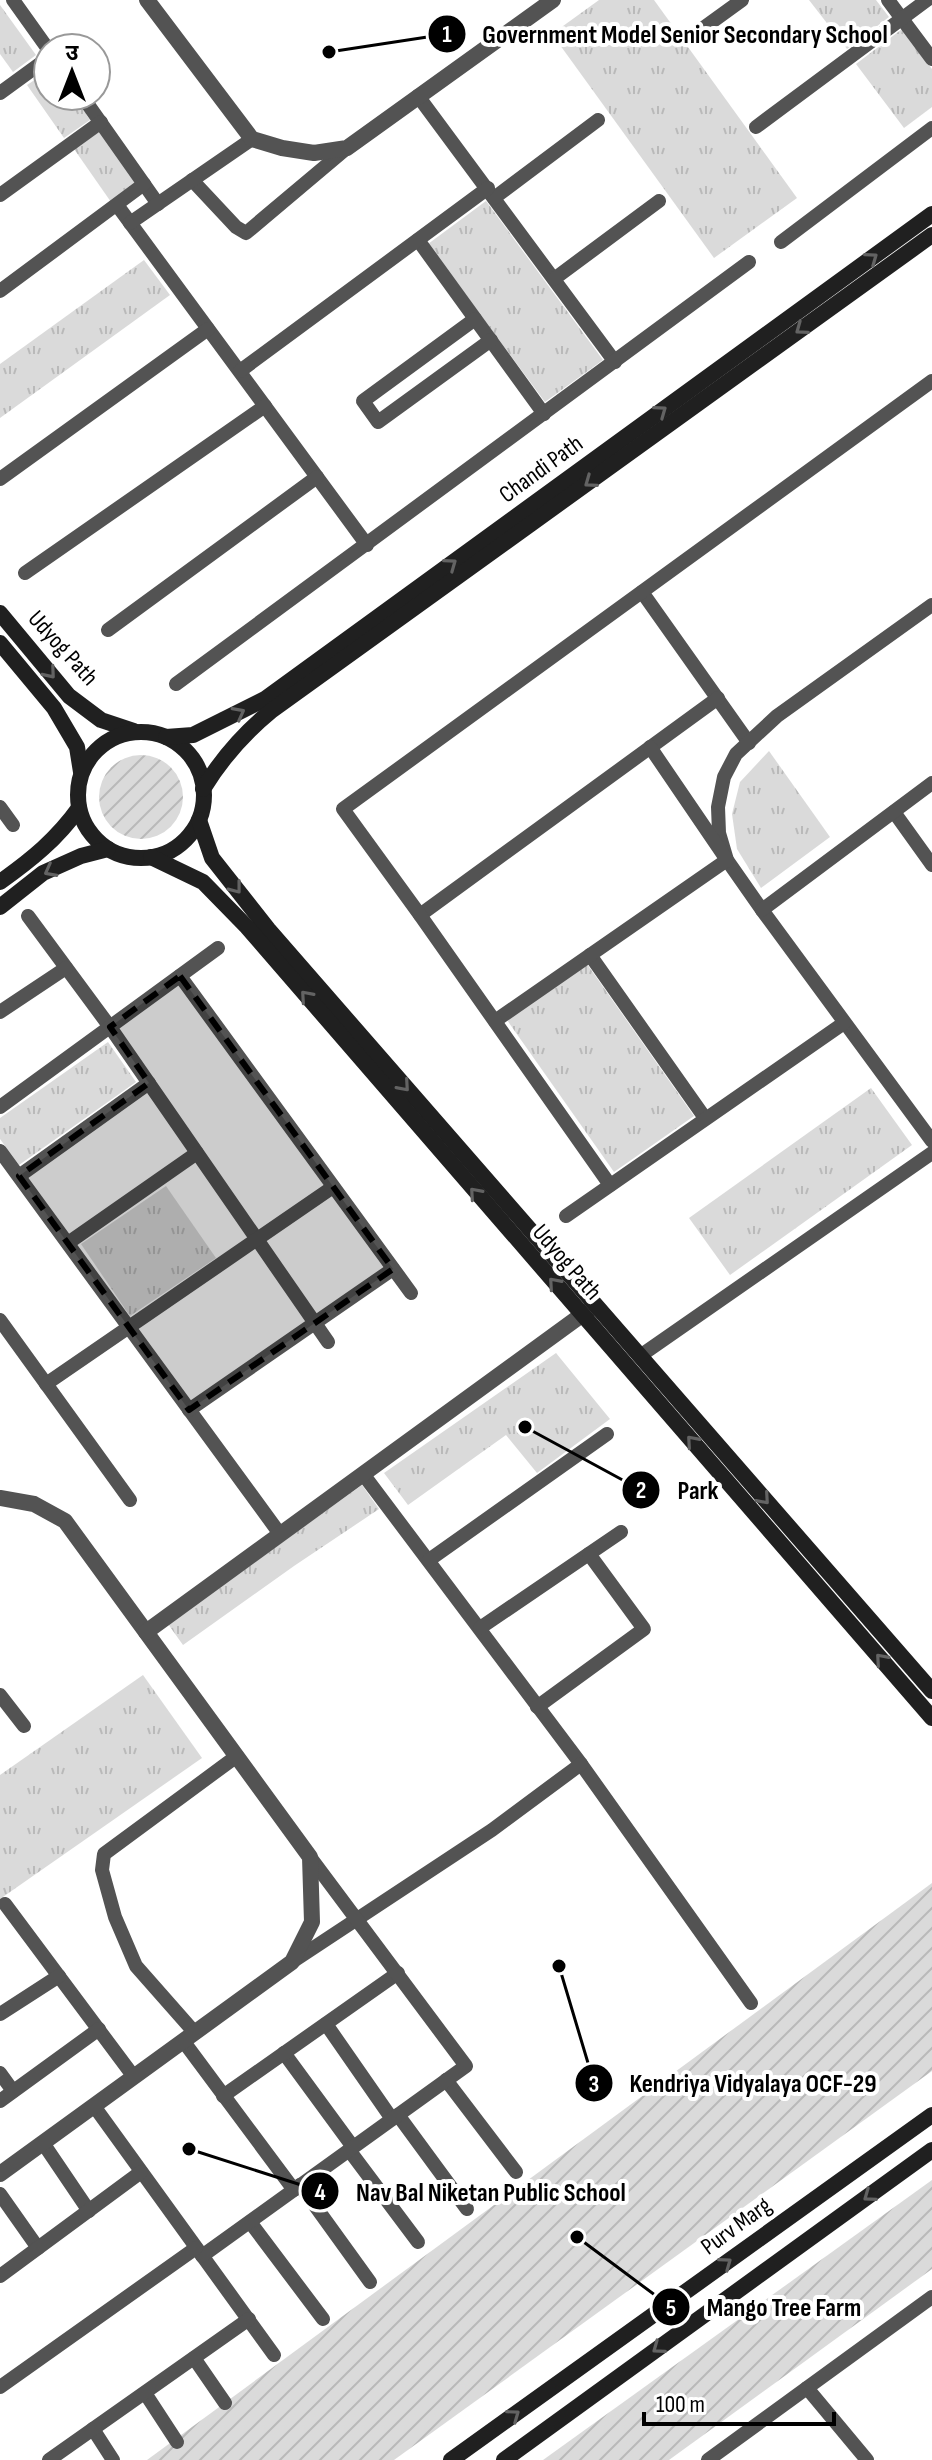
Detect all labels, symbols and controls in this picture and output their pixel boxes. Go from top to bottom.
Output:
callout: Government Model Senior Secondary School [427,9,904,59]
text: 1 [442,20,452,49]
text: Government Model Senior Secondary School [482,20,888,51]
north arrow [32,32,112,112]
text: उ [66,40,80,67]
one-way arrow [863,253,877,268]
one-way arrow [795,320,809,334]
one-way arrow [653,406,667,421]
street label: Chandi Path [493,429,589,509]
one-way arrow [584,472,598,486]
one-way arrow [442,559,457,574]
street label: Udyog Path [22,605,104,691]
one-way arrow [40,664,55,678]
one-way arrow [230,708,245,723]
one-way arrow [45,861,59,877]
one-way arrow [226,879,240,894]
one-way arrow [301,990,315,1005]
one-way arrow [394,1077,409,1091]
one-way arrow [470,1187,485,1202]
street label: Udyog Path [526,1218,608,1306]
one-way arrow [549,1278,564,1293]
one-way arrow [687,1436,702,1451]
callout: Park [621,1465,734,1515]
text: 2 [636,1476,646,1505]
text: Park [677,1476,719,1507]
one-way arrow [755,1490,769,1505]
one-way arrow [876,1653,891,1668]
callout: Kendriya Vidyalaya OCF-29 [574,2058,893,2108]
text: Kendriya Vidyalaya OCF-29 [629,2069,877,2100]
text: 3 [589,2070,599,2099]
callout: Nav Bal Niketan Public School [300,2166,642,2216]
text: 4 [314,2178,326,2207]
text: Nav Bal Niketan Public School [356,2178,626,2209]
one-way arrow [863,2186,878,2200]
street label: Purv Marg [695,2191,777,2261]
one-way arrow [717,2258,731,2273]
callout: Mango Tree Farm [651,2282,877,2332]
text: Mango Tree Farm [707,2293,861,2324]
text: 5 [666,2294,676,2323]
one-way arrow [653,2338,667,2353]
scale bar [644,2376,834,2426]
text: 100 m [656,2390,705,2419]
one-way arrow [506,2410,520,2424]

